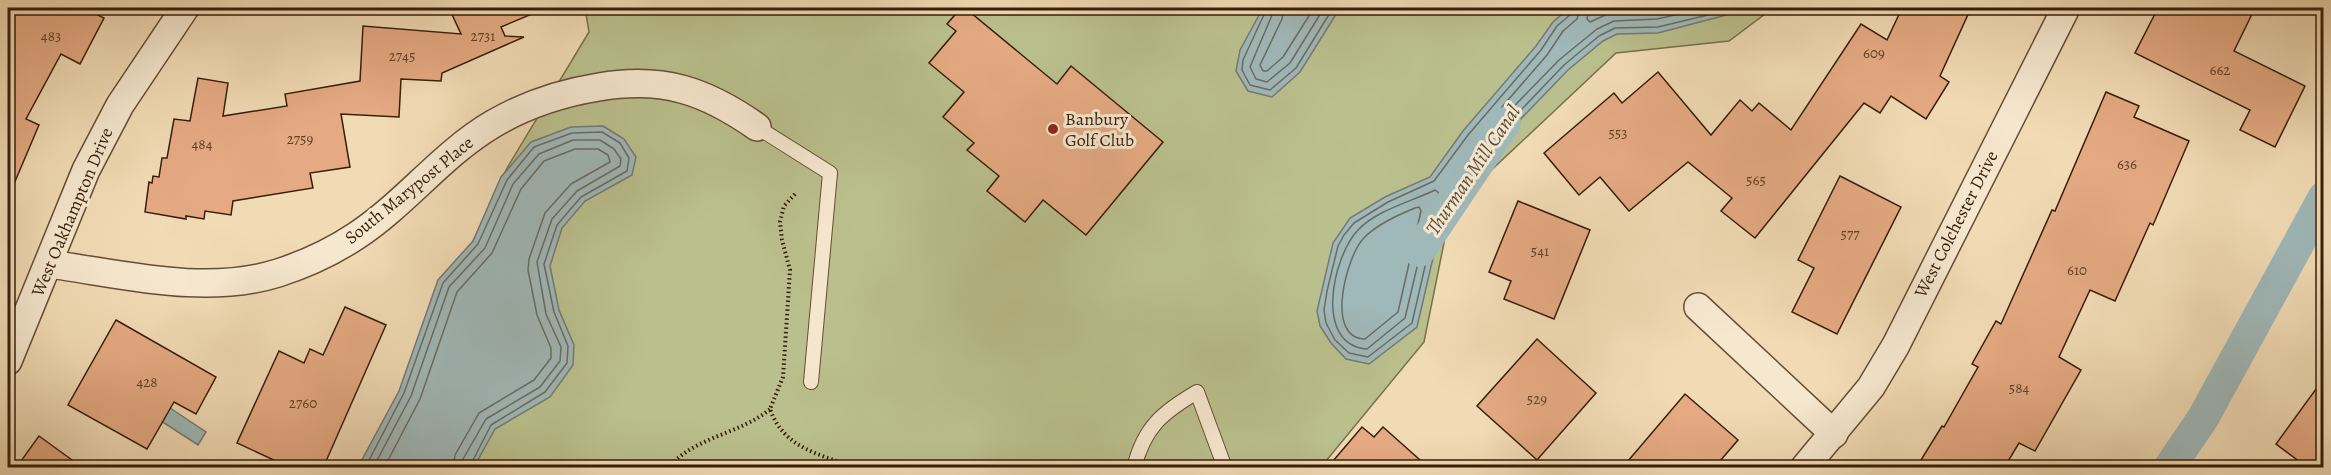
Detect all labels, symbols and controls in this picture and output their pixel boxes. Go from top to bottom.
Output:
house number: 483 [41,26,61,46]
house number: 2731 [471,26,495,46]
house number: 609 [1863,43,1885,63]
house number: 2745 [389,46,415,66]
house number: 662 [2210,60,2231,80]
water label: Thurman Mill Canal [1419,100,1527,240]
place label: Banbury Golf Club [1065,107,1134,152]
marker: Banbury Golf Club [1046,122,1060,136]
house number: 553 [1608,123,1628,143]
street label: West Oakhampton Drive [25,124,118,301]
house number: 2759 [287,129,314,149]
street label: South Marypost Place [340,131,478,249]
house number: 484 [192,134,213,154]
street label: West Colchester Drive [1908,146,2003,302]
house number: 636 [2117,154,2137,174]
house number: 565 [1746,170,1766,190]
house number: 577 [1840,224,1860,244]
house number: 541 [1531,241,1549,261]
house number: 610 [2067,260,2087,280]
house number: 428 [136,372,158,392]
house number: 584 [2009,378,2029,398]
house number: 529 [1527,389,1547,409]
house number: 2760 [289,393,317,413]

